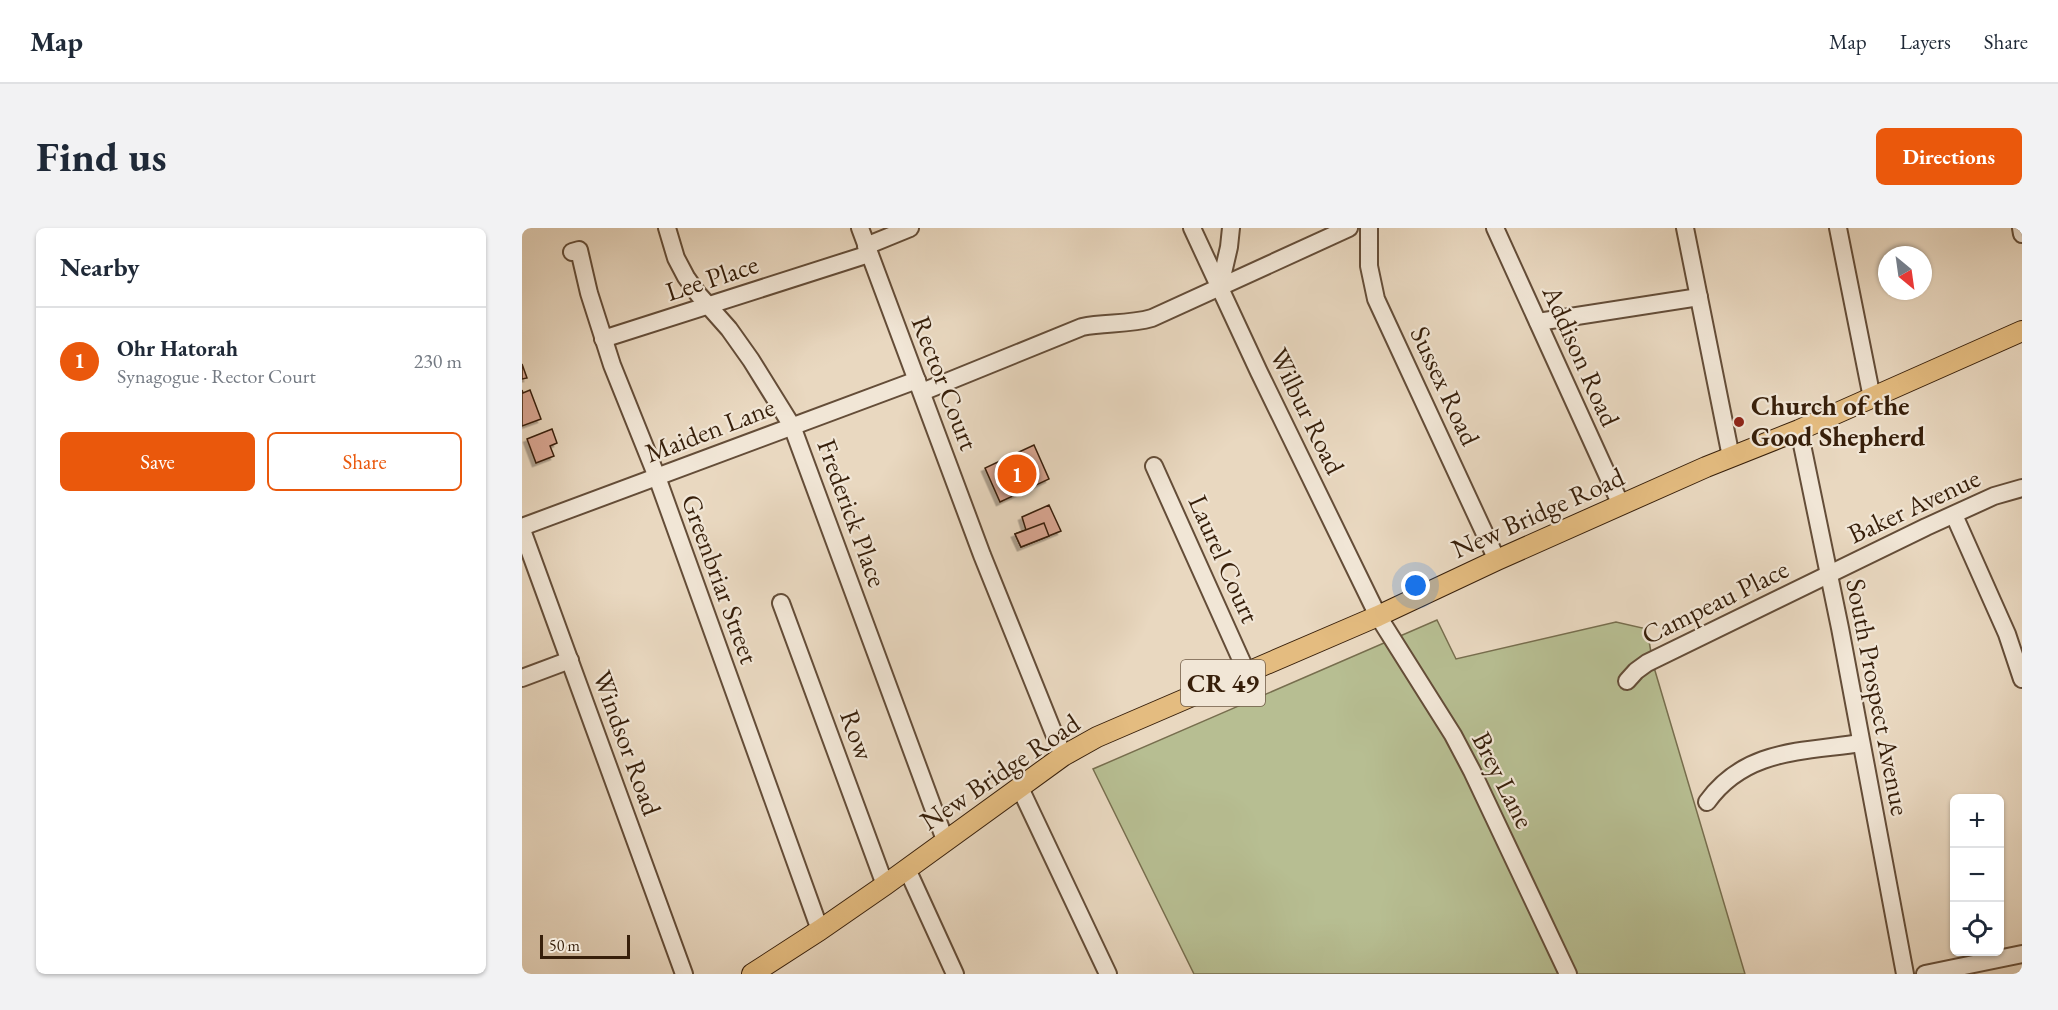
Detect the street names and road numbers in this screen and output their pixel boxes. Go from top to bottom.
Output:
street label: Lee Place [661,246,762,309]
street label: Addison Road [1534,279,1628,432]
street label: Rector Court [904,311,987,455]
street label: Sussex Road [1403,320,1488,451]
street label: Wilbur Road [1262,342,1353,480]
street label: Maiden Lane [640,389,780,470]
street label: Frederick Place [809,434,895,592]
street label: New Bridge Road [1446,459,1630,566]
street label: Baker Avenue [1842,460,1985,551]
street label: Greenbriar Street [674,489,767,669]
street label: Laurel Court [1181,489,1268,629]
street label: Campeau Place [1636,551,1794,652]
street label: South Prospect Avenue [1838,575,1919,818]
road number: CR 49 [1181,660,1265,706]
street label: Windsor Road [585,666,670,820]
street label: Row [832,705,883,765]
street label: New Bridge Road [913,705,1087,838]
street label: Brey Lane [1464,726,1543,834]

